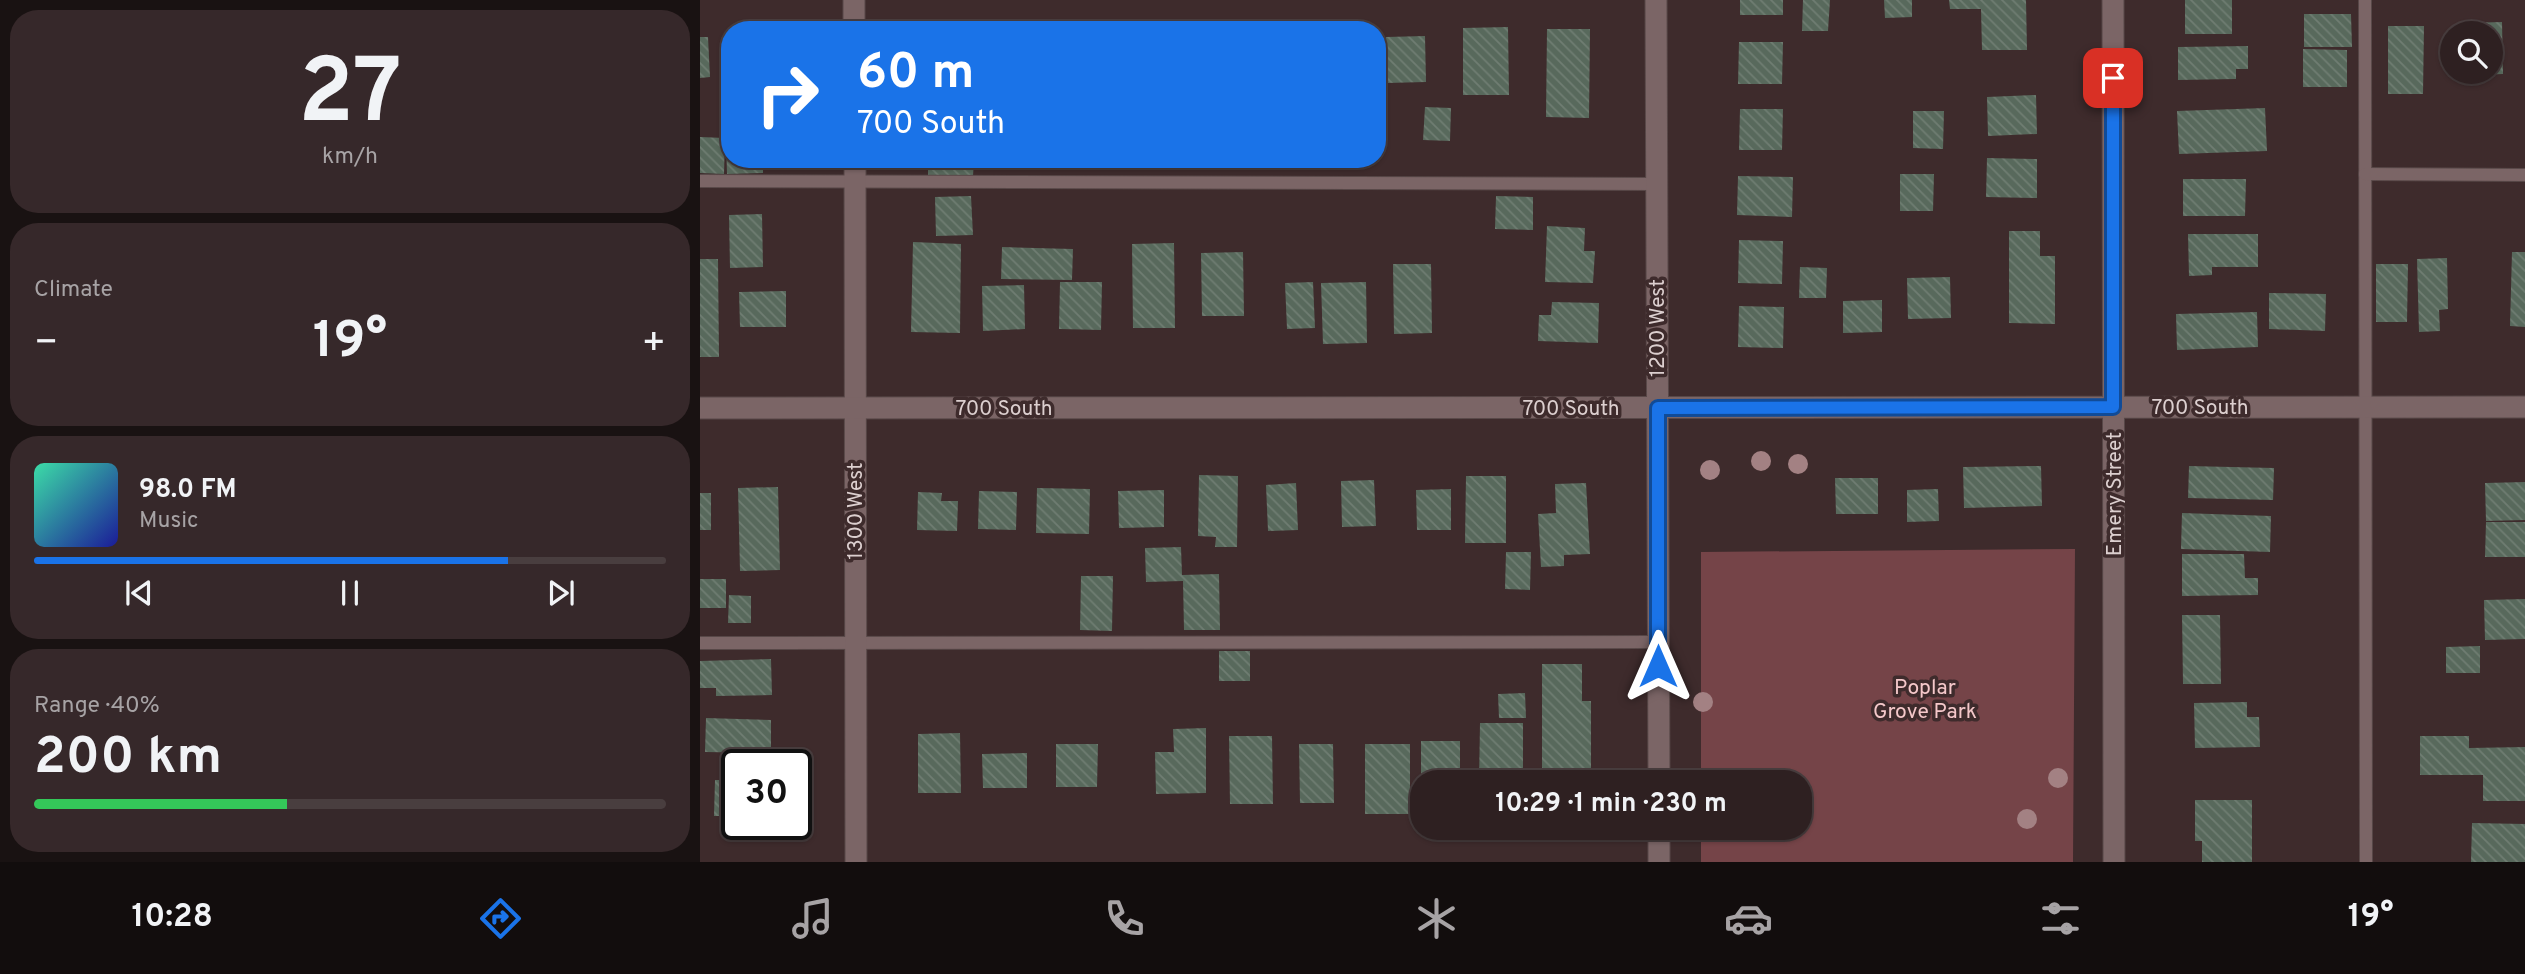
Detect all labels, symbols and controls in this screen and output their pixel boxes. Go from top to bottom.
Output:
map controls [2440,21,2503,84]
button: search [2440,21,2503,84]
text: 27 [298,40,402,155]
text: 60 m [857,44,975,106]
pin [2083,48,2143,108]
icon: right [742,49,833,140]
icon: arrive [2094,59,2132,97]
text: 700 South [857,105,1005,145]
text: km/h [322,143,378,172]
text: Climate [34,276,113,305]
street label: 1200 West [1645,279,1672,377]
text: 19° [313,310,387,376]
text: − [34,320,59,369]
text: + [641,320,666,369]
street label: 700 South [2151,395,2249,422]
street label: 700 South [955,396,1053,423]
street label: 700 South [1522,396,1620,423]
street label: Emery Street [2102,432,2129,556]
street label: 1300 West [843,462,870,560]
text: 98.0 FM [139,474,237,507]
text: Music [139,507,199,536]
icon: previous [120,574,158,612]
icon: pause [331,574,369,612]
icon: next [542,574,580,612]
position arrow [1621,629,1695,703]
park label: Poplar Grove Park [1873,675,1977,726]
text: Range · 40% [34,692,160,721]
text: 200 km [34,726,222,792]
speed limit sign: 30 [721,749,812,840]
text: 10:29 · 1 min · 230 m [1495,788,1727,821]
icon: directions [476,894,525,943]
icon: music [788,894,837,943]
icon: phone [1100,894,1149,943]
icon: climate [1412,894,1461,943]
icon: car [1724,894,1773,943]
icon: filters [2036,894,2085,943]
text: 10:28 [131,898,213,938]
text: 19° [2348,898,2393,938]

